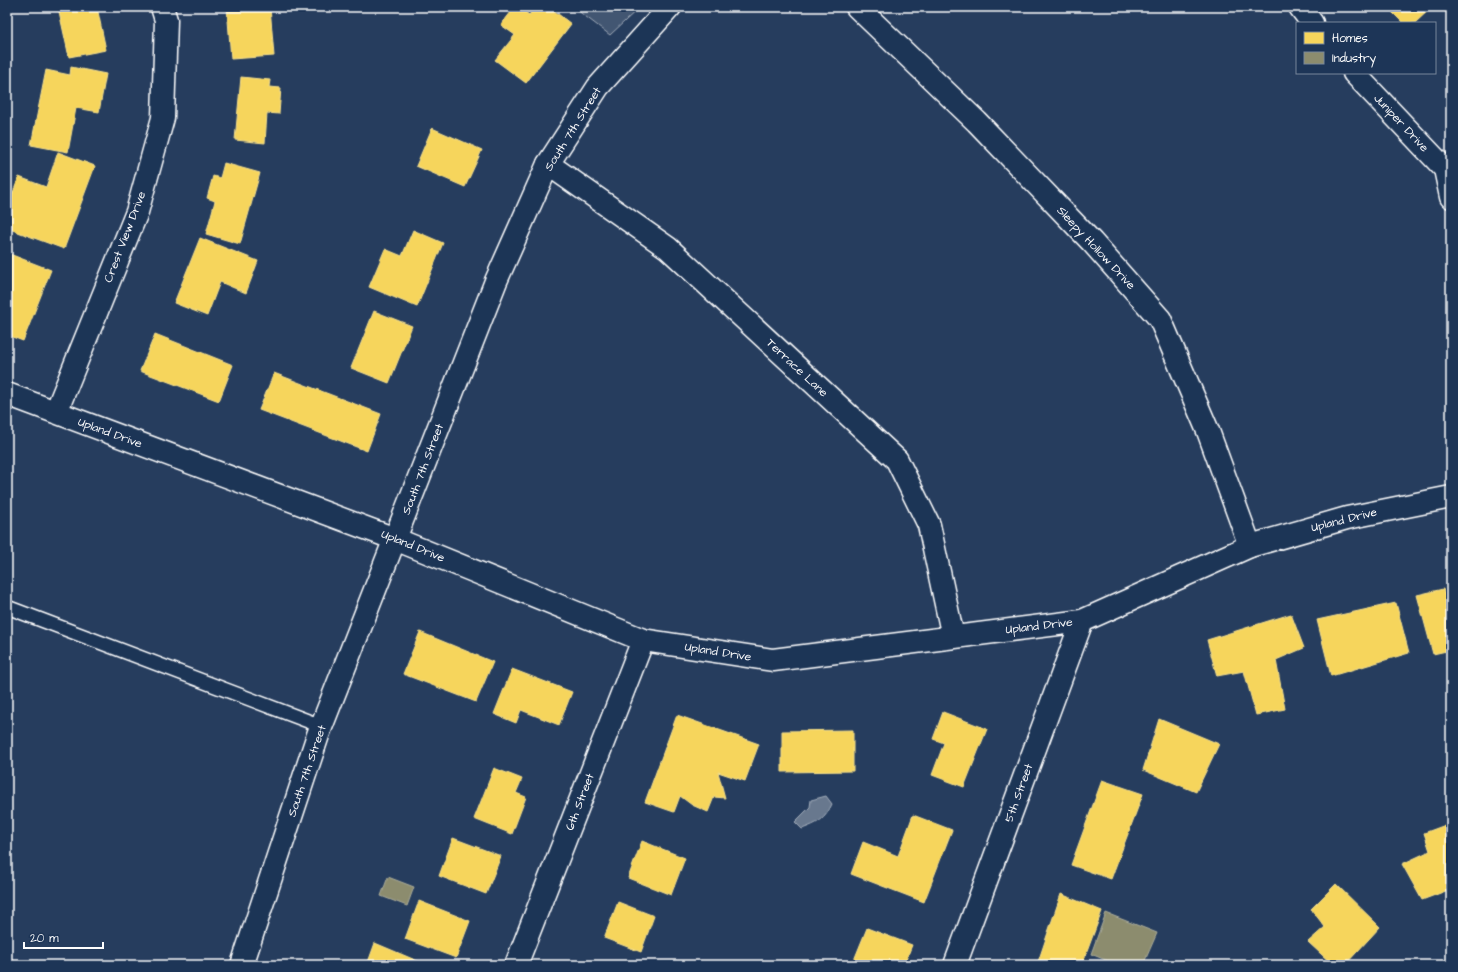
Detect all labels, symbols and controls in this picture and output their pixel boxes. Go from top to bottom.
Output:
legend [1296,22,1436,74]
text: Homes [1332,30,1368,47]
text: Industry [1332,50,1377,68]
street label: South 7th Street [540,84,606,174]
street label: Juniper Drive [1370,90,1433,156]
street label: Crest View Drive [100,188,150,285]
street label: Sleepy Hollow Drive [1052,202,1140,295]
street label: Terrace Lane [762,335,832,402]
street label: Upland Drive [75,414,145,453]
street label: South 7th Street [398,421,448,517]
street label: Upland Drive [1309,503,1379,536]
street label: Upland Drive [379,526,448,567]
street label: Upland Drive [1005,613,1074,639]
street label: Upland Drive [683,638,753,666]
street label: South 7th Street [283,723,331,819]
street label: 5th Street [1001,761,1037,825]
street label: 6th Street [561,771,599,833]
scale bar [24,924,103,950]
text: 20 m [30,930,59,947]

